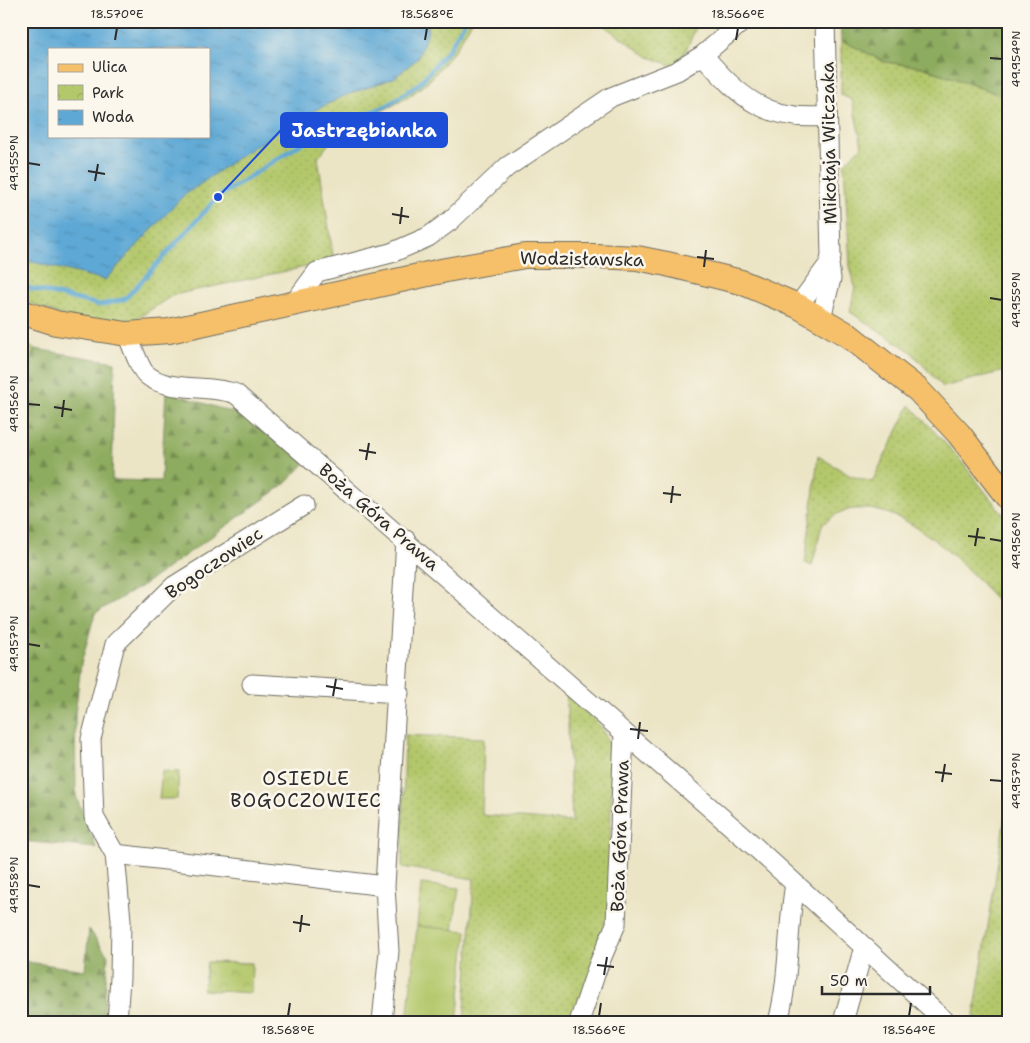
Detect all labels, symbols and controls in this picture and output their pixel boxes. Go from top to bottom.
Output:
text: 18.570°E [91,6,143,22]
text: 18.568°E [400,6,454,22]
text: 18.566°E [711,6,765,22]
text: 49.954°N [1008,31,1024,87]
legend [48,48,210,138]
text: Ulica [92,57,128,77]
street label: Mikołaja Witczaka [816,61,842,225]
text: Park [92,83,124,103]
text: Woda [92,107,134,127]
callout: Jastrzębianka [281,113,447,147]
text: Jastrzębianka [291,118,437,143]
text: 49.955°N [6,135,22,191]
street label: Wodzisławska [520,246,644,272]
text: 49.955°N [1008,272,1024,328]
text: 49.956°N [6,375,22,433]
street label: Boża Góra Prawa [314,458,444,576]
text: 49.956°N [1008,512,1024,570]
street label: Bogoczowiec [161,522,267,604]
text: 49.957°N [6,616,22,672]
text: 49.957°N [1008,753,1024,809]
street label: Boża Góra Prawa [605,759,635,913]
district label: OSIEDLE BOGOCZOWIEC [230,766,382,813]
text: 49.958°N [6,857,22,914]
scale bar [822,963,930,995]
text: 50 m [830,971,868,991]
text: 18.568°E [261,1022,315,1038]
text: 18.566°E [572,1022,626,1038]
text: 18.564°E [882,1022,936,1038]

